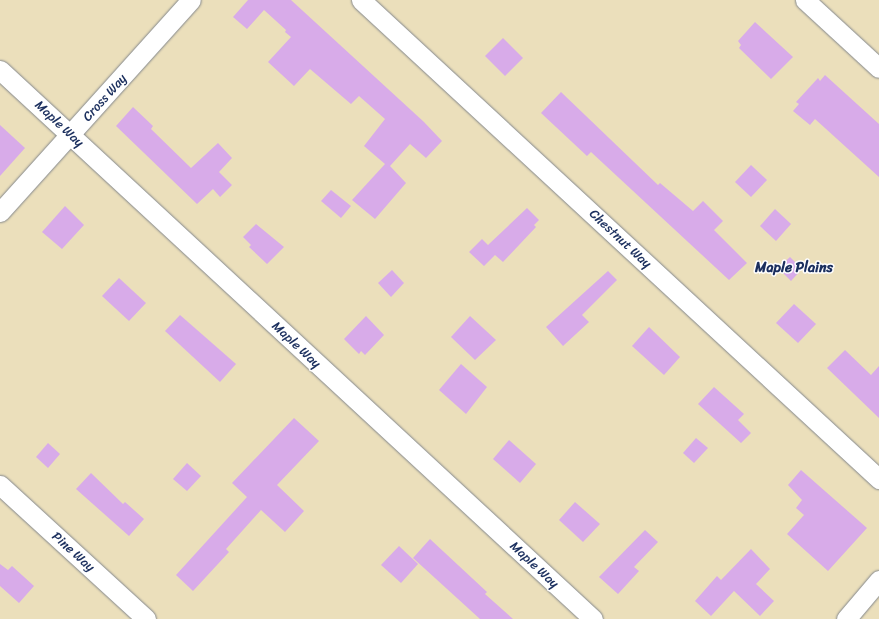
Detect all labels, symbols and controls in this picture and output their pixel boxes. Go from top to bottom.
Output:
street label: Cross Way [80,71,130,125]
street label: Maple Way [31,97,87,151]
street label: Chestnut Way [586,206,654,272]
district label: Maple Plains [755,260,833,276]
street label: Maple Way [268,318,324,372]
street label: Pine Way [49,529,97,575]
street label: Maple Way [506,538,562,592]

